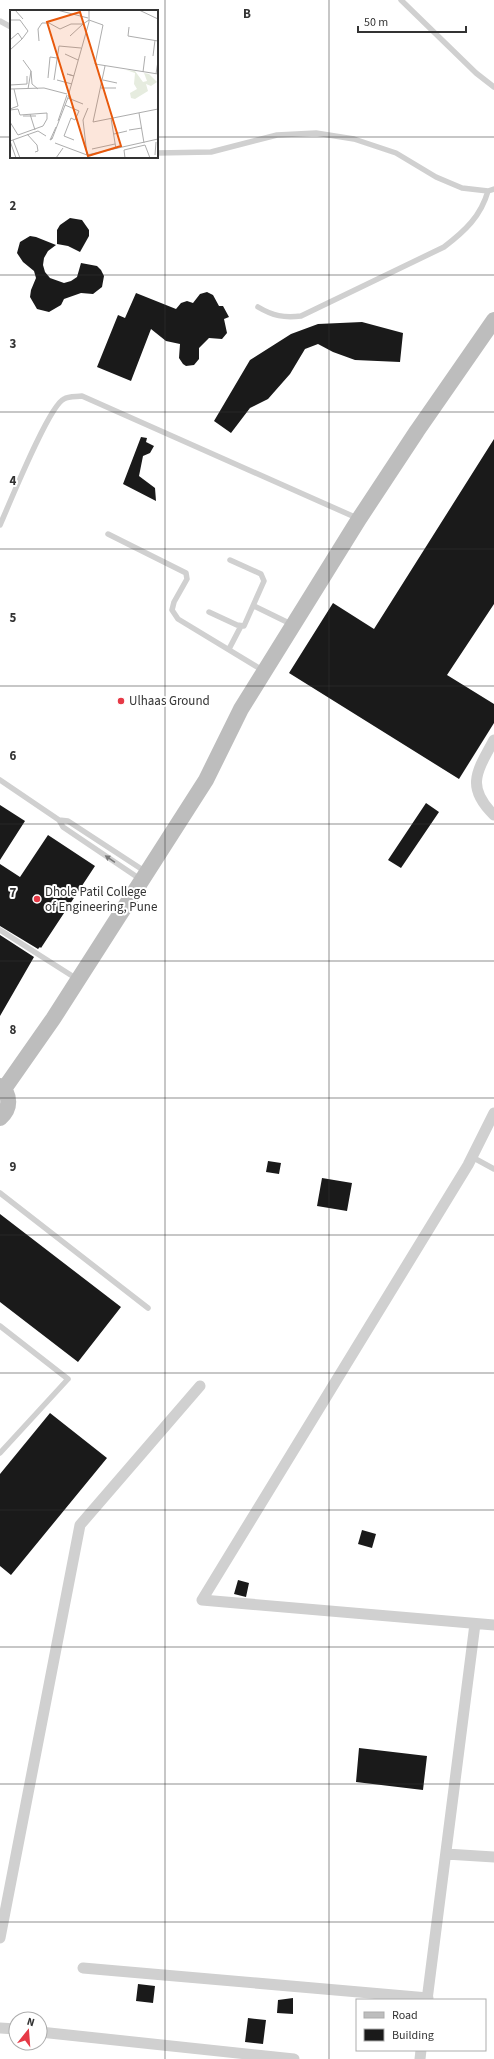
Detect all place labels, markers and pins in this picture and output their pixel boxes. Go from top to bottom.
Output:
place label: Ulhaas Ground [129,692,210,710]
marker: Ulhaas Ground [116,696,126,706]
place label: Dhole Patil College of Engineering, Pune [45,883,157,916]
marker: Dhole Patil College of Engineering, Pune [32,894,42,904]

